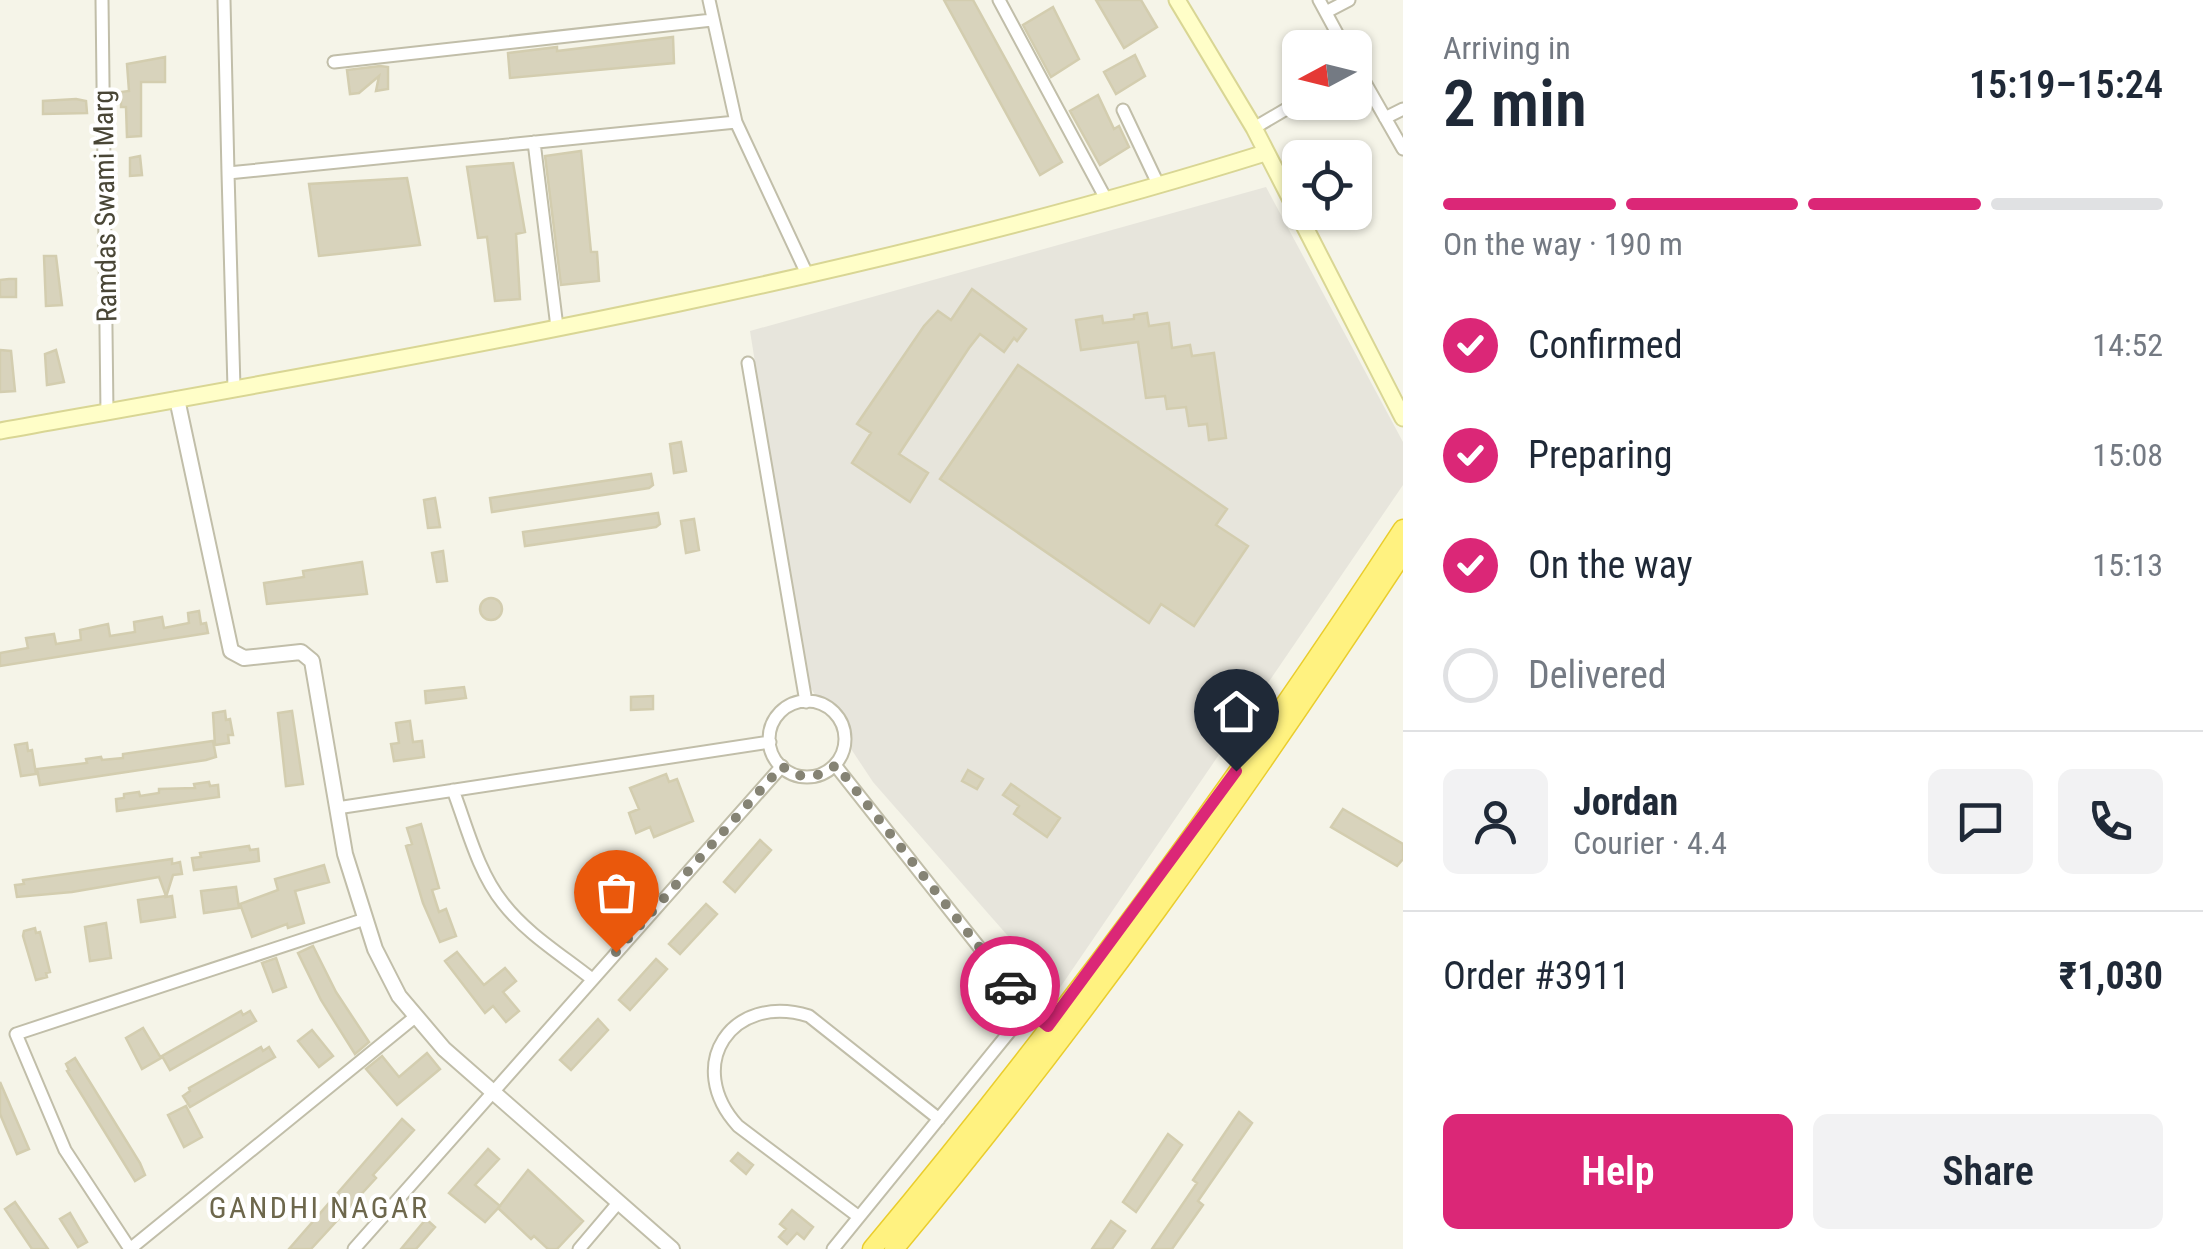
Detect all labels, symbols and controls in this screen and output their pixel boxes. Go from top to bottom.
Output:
text: Arriving in [1443,29,1571,67]
north arrow [1282,30,1372,120]
map controls [1282,30,1372,230]
text: 15:19–15:24 [1969,63,2163,107]
text: 2 min [1443,66,1587,142]
street label: Ramdas Swami Marg [86,89,124,323]
button: locate [1282,140,1372,230]
text: On the way · 190 m [1443,225,1683,263]
icon: check [1443,318,1498,373]
text: Confirmed [1528,323,1683,367]
text: 14:52 [2092,326,2163,364]
icon: check [1443,428,1498,483]
text: Preparing [1528,433,1673,477]
text: 15:08 [2092,436,2163,474]
icon: check [1443,538,1498,593]
text: On the way [1528,543,1693,587]
text: 15:13 [2092,546,2163,584]
text: Delivered [1528,653,1667,697]
pin [1194,669,1279,772]
icon: home [1209,684,1264,739]
button: person [1443,769,1548,874]
button: chat [1928,769,2033,874]
button: phone [2058,769,2163,874]
text: Jordan [1573,780,1678,824]
text: Courier · 4.4 [1573,824,1727,862]
pin [574,850,659,953]
icon: bag [589,865,644,920]
courier [960,936,1060,1036]
text: Order #3911 [1443,954,1630,998]
text: ₹1,030 [2059,954,2163,998]
icon: car [983,959,1038,1014]
button: Help [1443,1114,1793,1229]
button: Share [1813,1114,2163,1229]
district label: GANDHI NAGAR [209,1190,429,1225]

